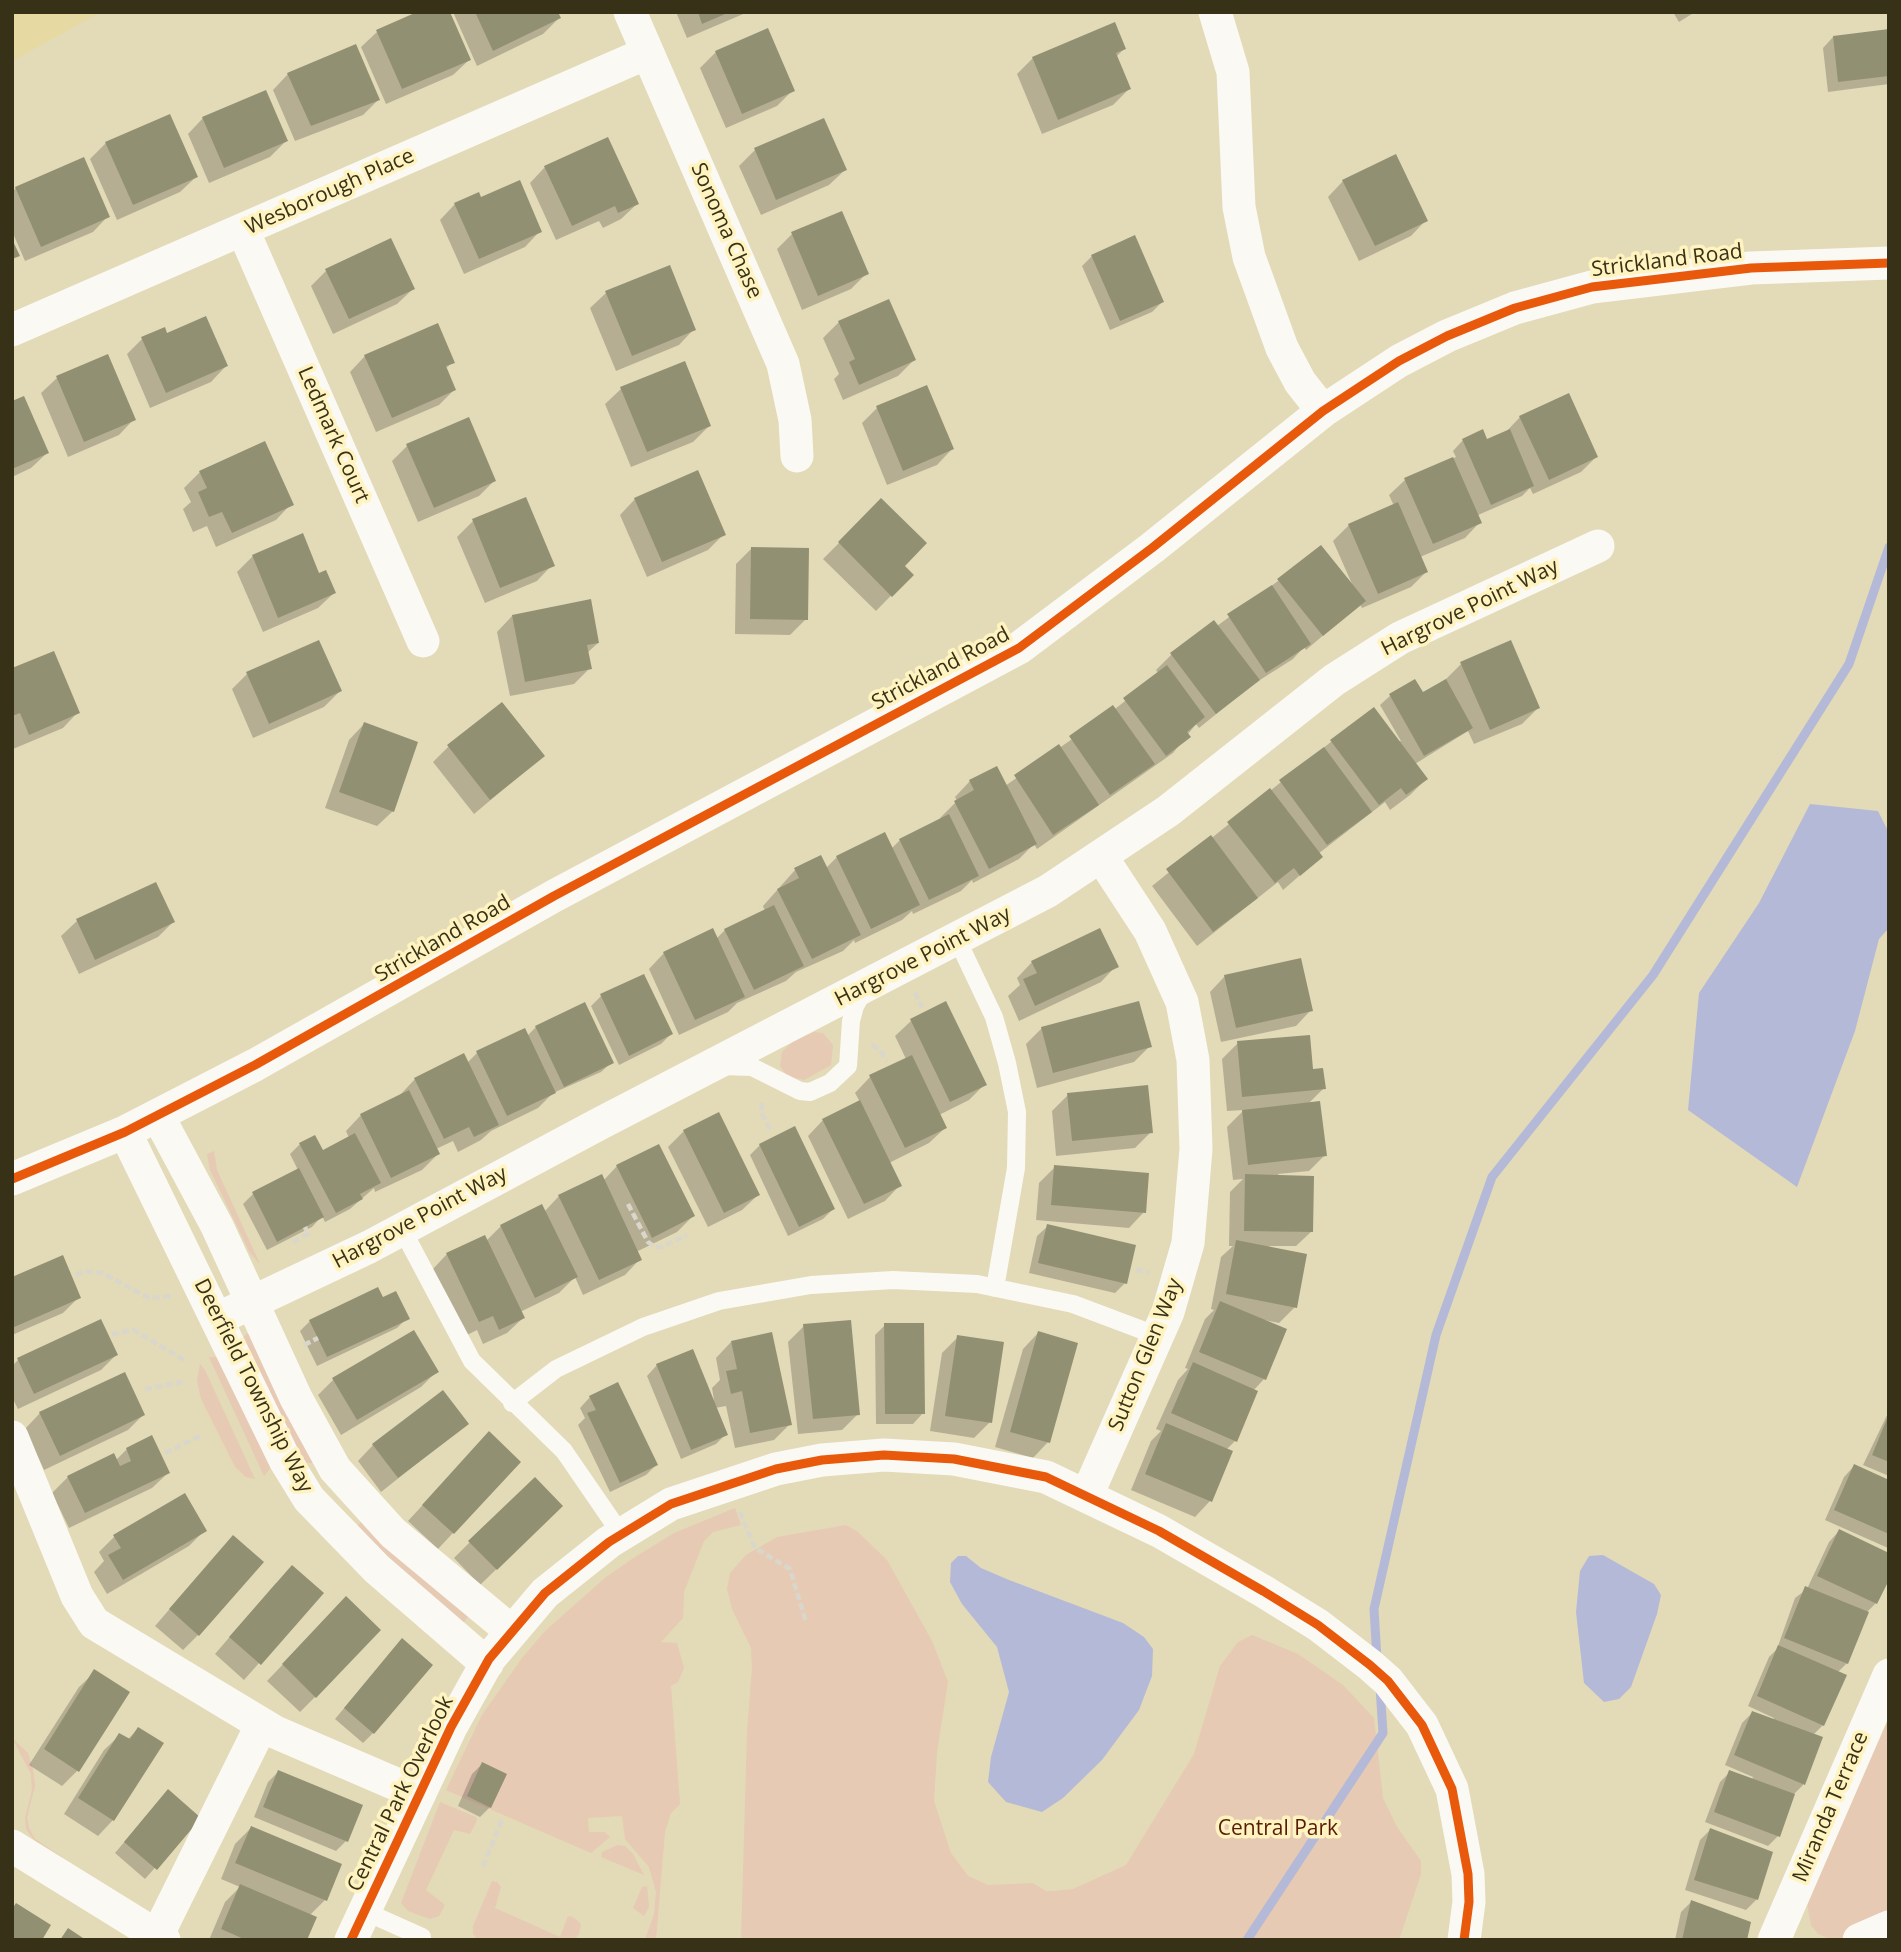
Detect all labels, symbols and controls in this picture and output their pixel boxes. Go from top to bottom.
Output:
street label: Wesborough Place [242,143,418,241]
street label: Sonoma Chase [685,159,767,303]
street label: Strickland Road [1590,239,1744,283]
street label: Ledmark Court [292,363,374,507]
street label: Hargrove Point Way [1377,554,1563,662]
street label: Strickland Road [868,622,1014,716]
street label: Strickland Road [371,890,515,988]
street label: Hargrove Point Way [831,902,1015,1012]
street label: Hargrove Point Way [328,1161,512,1275]
street label: Deerfield Township Way [188,1275,318,1497]
street label: Sutton Glen Way [1104,1275,1188,1435]
street label: Central Park Overlook [343,1692,459,1896]
street label: Miranda Terrace [1788,1728,1874,1886]
park label: Central Park [1218,1816,1338,1842]

